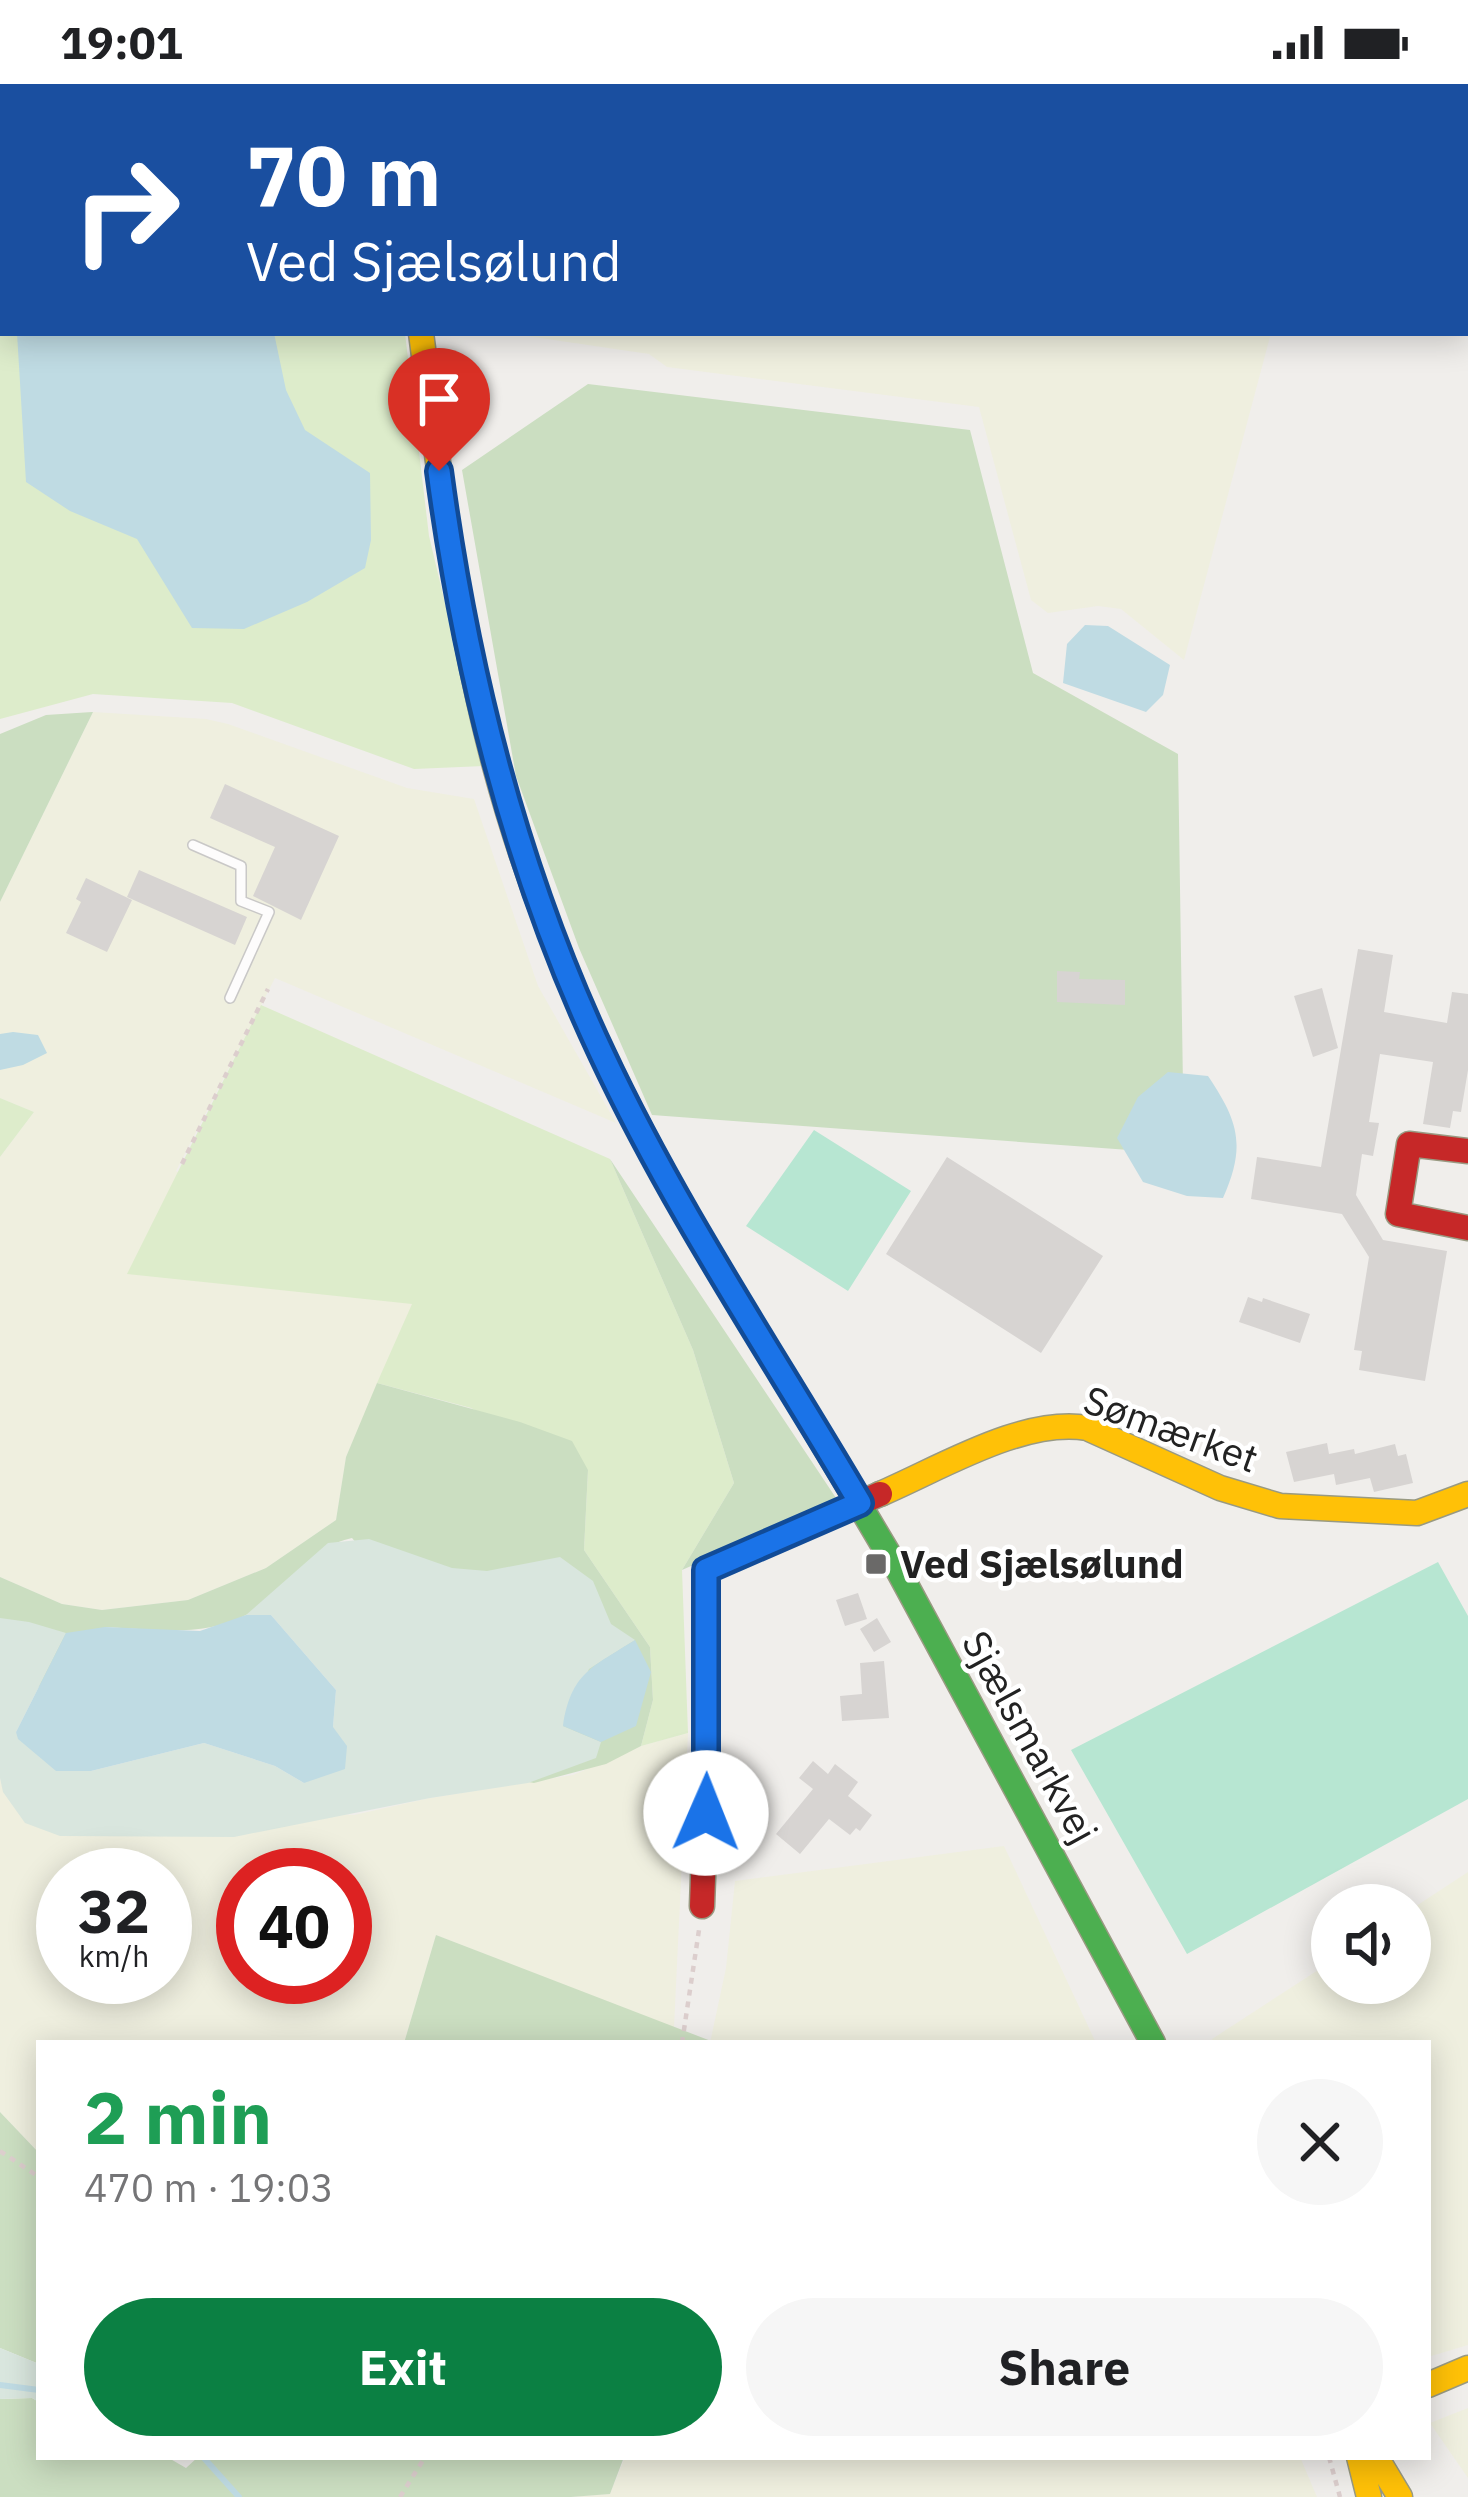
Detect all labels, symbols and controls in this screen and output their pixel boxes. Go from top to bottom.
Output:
text: 19:01 [60,13,183,71]
text: 70 m [246,120,442,229]
icon: right [48,132,204,288]
text: Ved Sjælsølund [246,226,622,296]
pin [388,348,490,471]
icon: arrive [406,366,472,432]
street label: Sømærket [1077,1373,1265,1484]
place label: Ved Sjælsølund [900,1538,1184,1589]
marker: Ved Sjælsølund [863,1551,889,1577]
street label: Sjælsmarkvej [951,1622,1110,1852]
position arrow [643,1750,769,1876]
speed limit sign: 40 [216,1848,372,2004]
text: 32 [78,1871,150,1950]
map controls [1311,1884,1431,2004]
button: sound [1311,1884,1431,2004]
text: km/h [79,1936,149,1975]
text: 2 min [84,2070,272,2164]
button: close [1257,2079,1383,2205]
text: 470 m · 19:03 [84,2162,334,2213]
button: Exit [84,2298,722,2436]
button: Share [746,2298,1383,2436]

